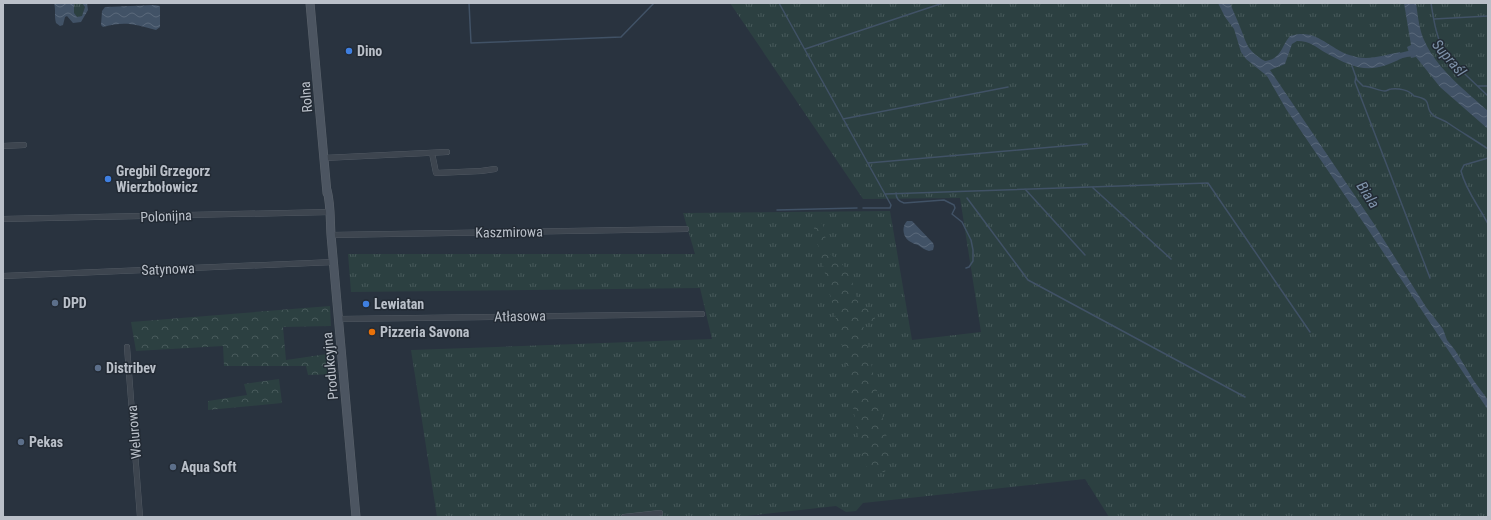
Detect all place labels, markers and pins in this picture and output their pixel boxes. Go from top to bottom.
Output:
place label: Dino [357,43,382,59]
marker: Dino [344,46,354,56]
place label: Gregbil Grzegorz Wierzbołowicz [116,163,210,195]
marker: Gregbil Grzegorz Wierzbołowicz [103,174,113,184]
place label: DPD [63,295,87,311]
place label: Lewiatan [374,296,424,312]
marker: DPD [50,298,60,308]
marker: Lewiatan [361,299,371,309]
place label: Pizzeria Savona [380,324,470,340]
marker: Pizzeria Savona [367,327,377,337]
place label: Distribev [106,360,157,376]
marker: Distribev [93,363,103,373]
place label: Pekas [29,434,63,450]
marker: Pekas [16,437,26,447]
place label: Aqua Soft [181,459,236,475]
marker: Aqua Soft [168,462,178,472]

